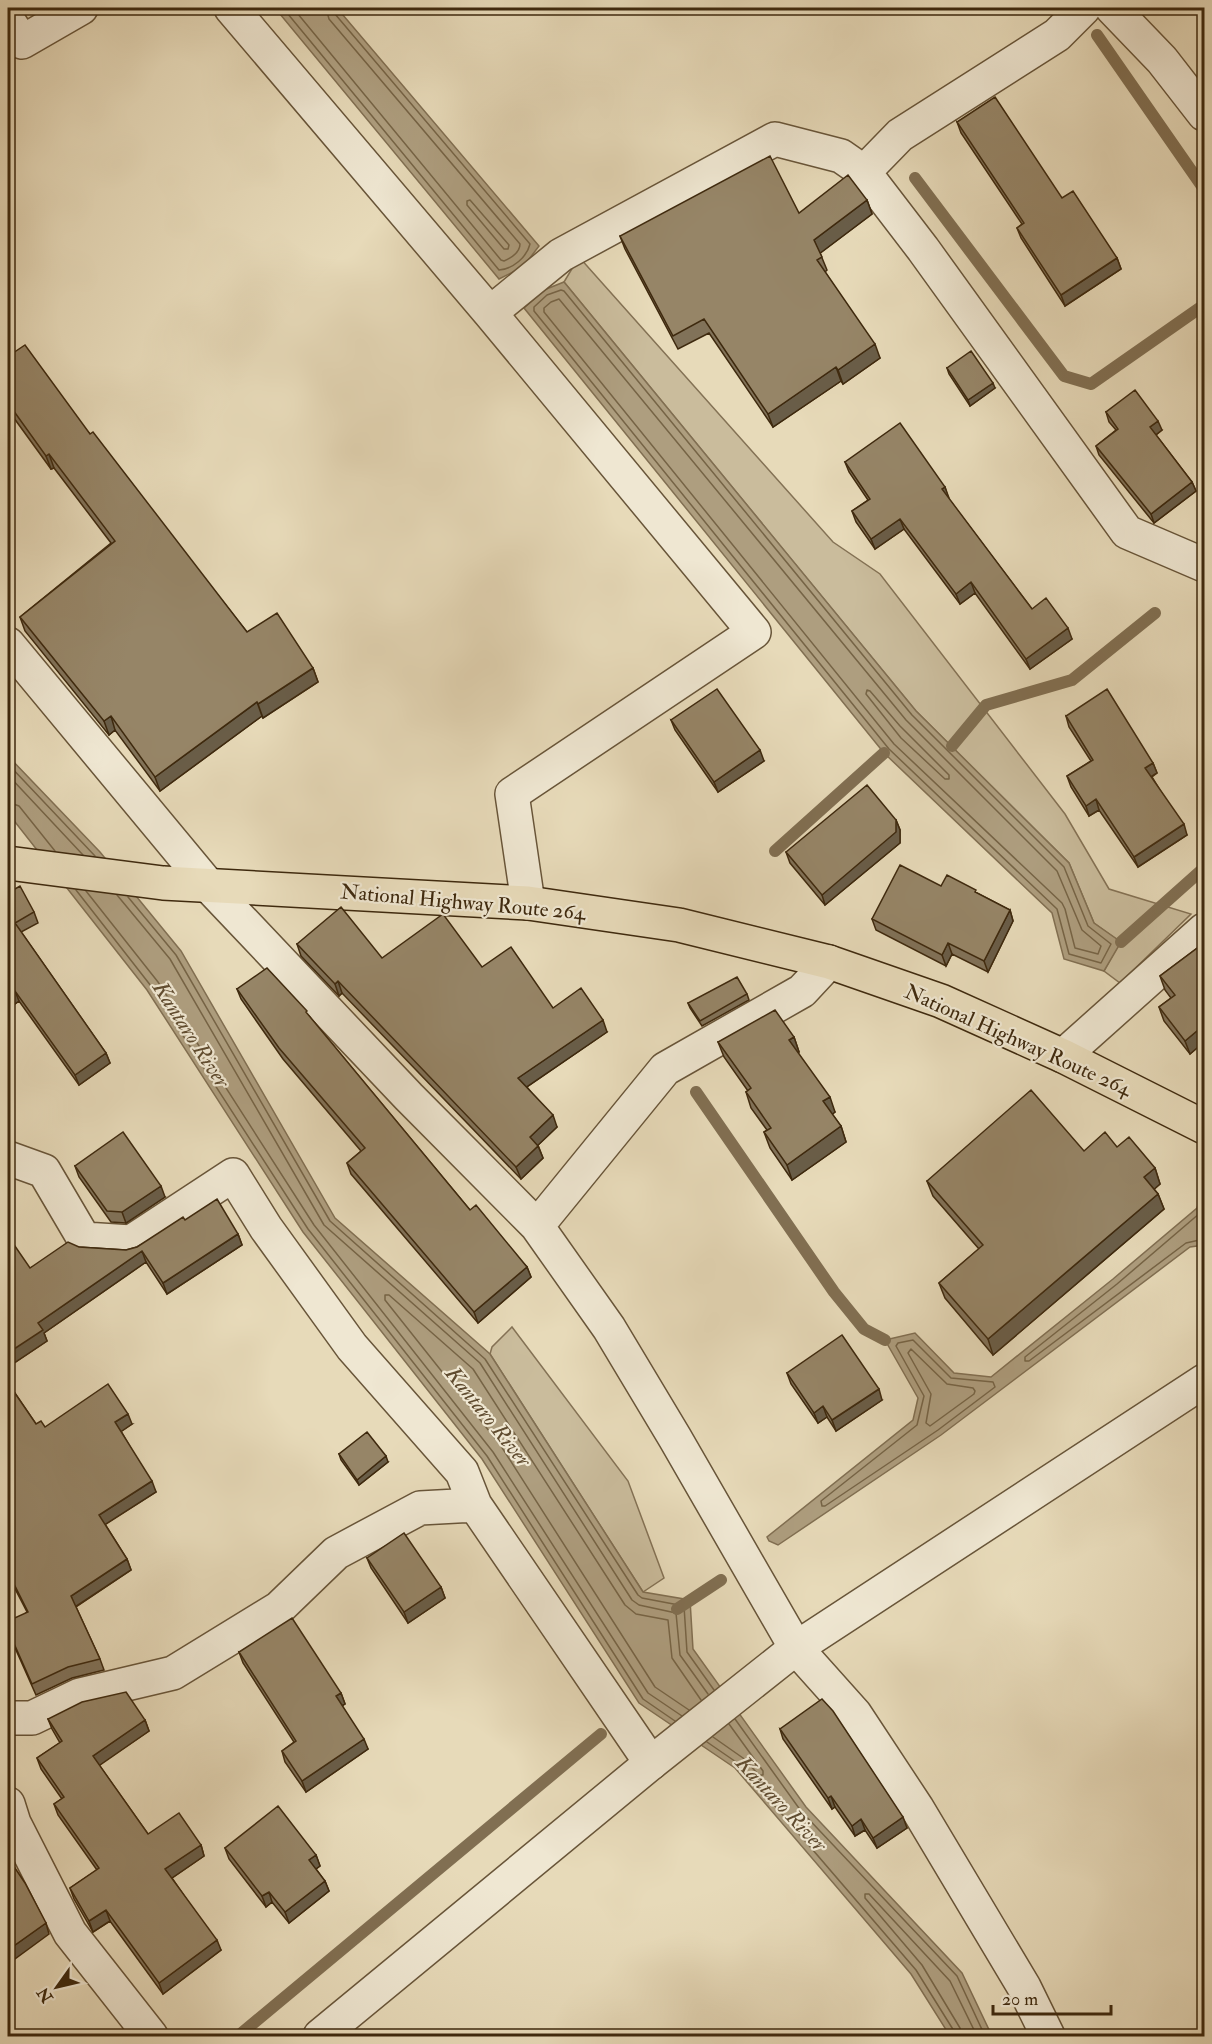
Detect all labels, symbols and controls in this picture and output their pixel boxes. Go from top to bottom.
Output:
street label: National Highway Route 264 [339,878,588,927]
water label: Kantaro River [146,975,237,1095]
street label: National Highway Route 264 [900,978,1137,1103]
water label: Kantaro River [438,1360,538,1474]
water label: Kantaro River [729,1749,834,1859]
north arrow [27,1957,87,2017]
scale bar [993,1978,1112,2016]
text: N [33,1983,58,2007]
text: 20 m [1002,1988,1038,2011]

